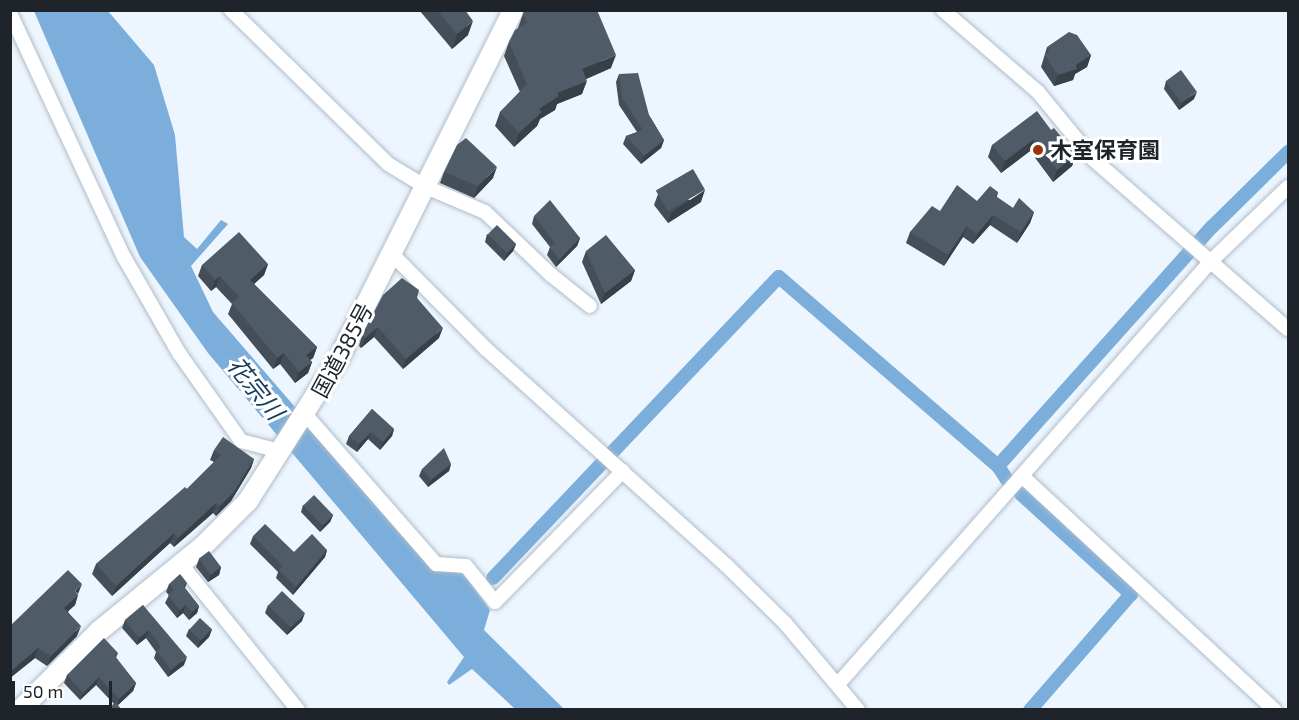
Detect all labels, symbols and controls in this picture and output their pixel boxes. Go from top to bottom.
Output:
place label: 木室保育園 [1050,137,1160,163]
marker: 木室保育園 [1031,143,1045,157]
street label: 国道385号 [306,298,378,402]
water label: 花宗川 [222,351,290,425]
scale bar [15,669,116,707]
text: 50 m [23,680,63,702]

